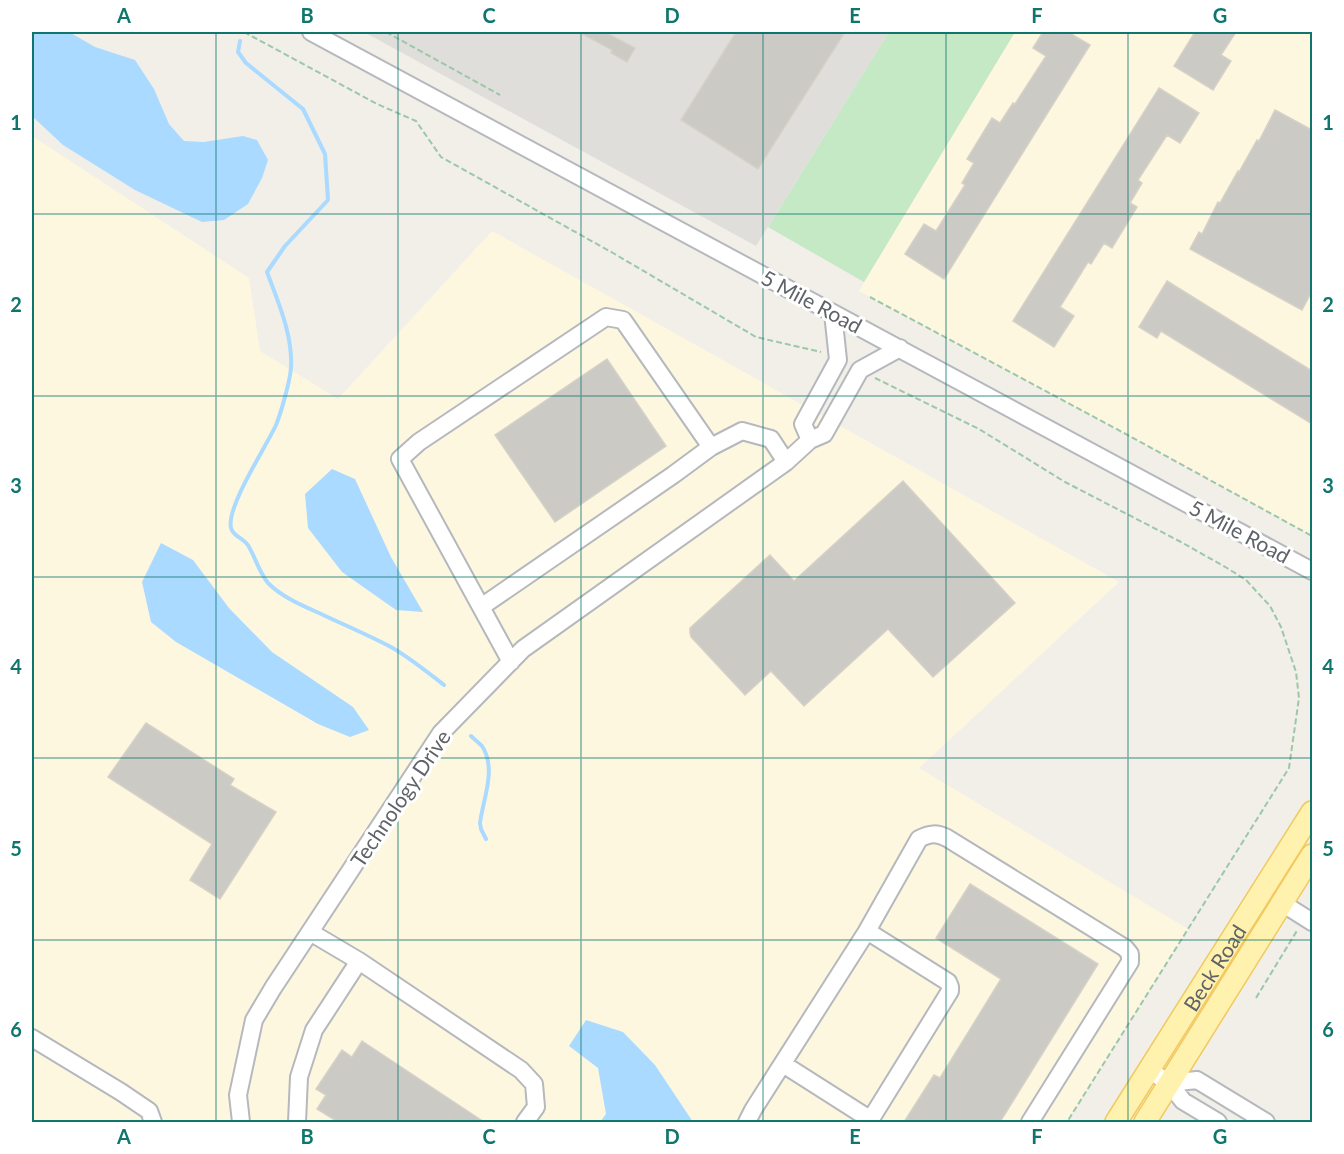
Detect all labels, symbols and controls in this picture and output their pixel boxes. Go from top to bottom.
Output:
text: A [116,3,131,27]
text: B [300,3,314,27]
text: C [482,3,496,27]
text: D [664,3,680,27]
text: E [849,3,861,27]
text: F [1031,3,1043,27]
text: G [1213,3,1227,27]
text: 1 [10,110,22,134]
text: 1 [1322,110,1334,134]
street label: 5 Mile Road [758,264,866,338]
text: 2 [10,292,22,316]
text: 2 [1322,292,1334,316]
text: 3 [10,473,22,497]
text: 3 [1322,473,1334,497]
street label: 5 Mile Road [1186,494,1294,568]
text: 4 [10,654,22,678]
text: 4 [1322,654,1334,678]
street label: Technology Drive [345,725,455,871]
text: 5 [10,836,22,860]
text: 5 [1322,836,1334,860]
street label: Beck Road [1177,920,1250,1015]
text: 6 [10,1017,22,1041]
text: 6 [1322,1017,1334,1041]
text: A [116,1124,131,1148]
text: B [300,1124,314,1148]
text: C [482,1124,496,1148]
text: D [664,1124,680,1148]
text: E [849,1124,861,1148]
text: F [1031,1124,1043,1148]
text: G [1213,1124,1227,1148]

